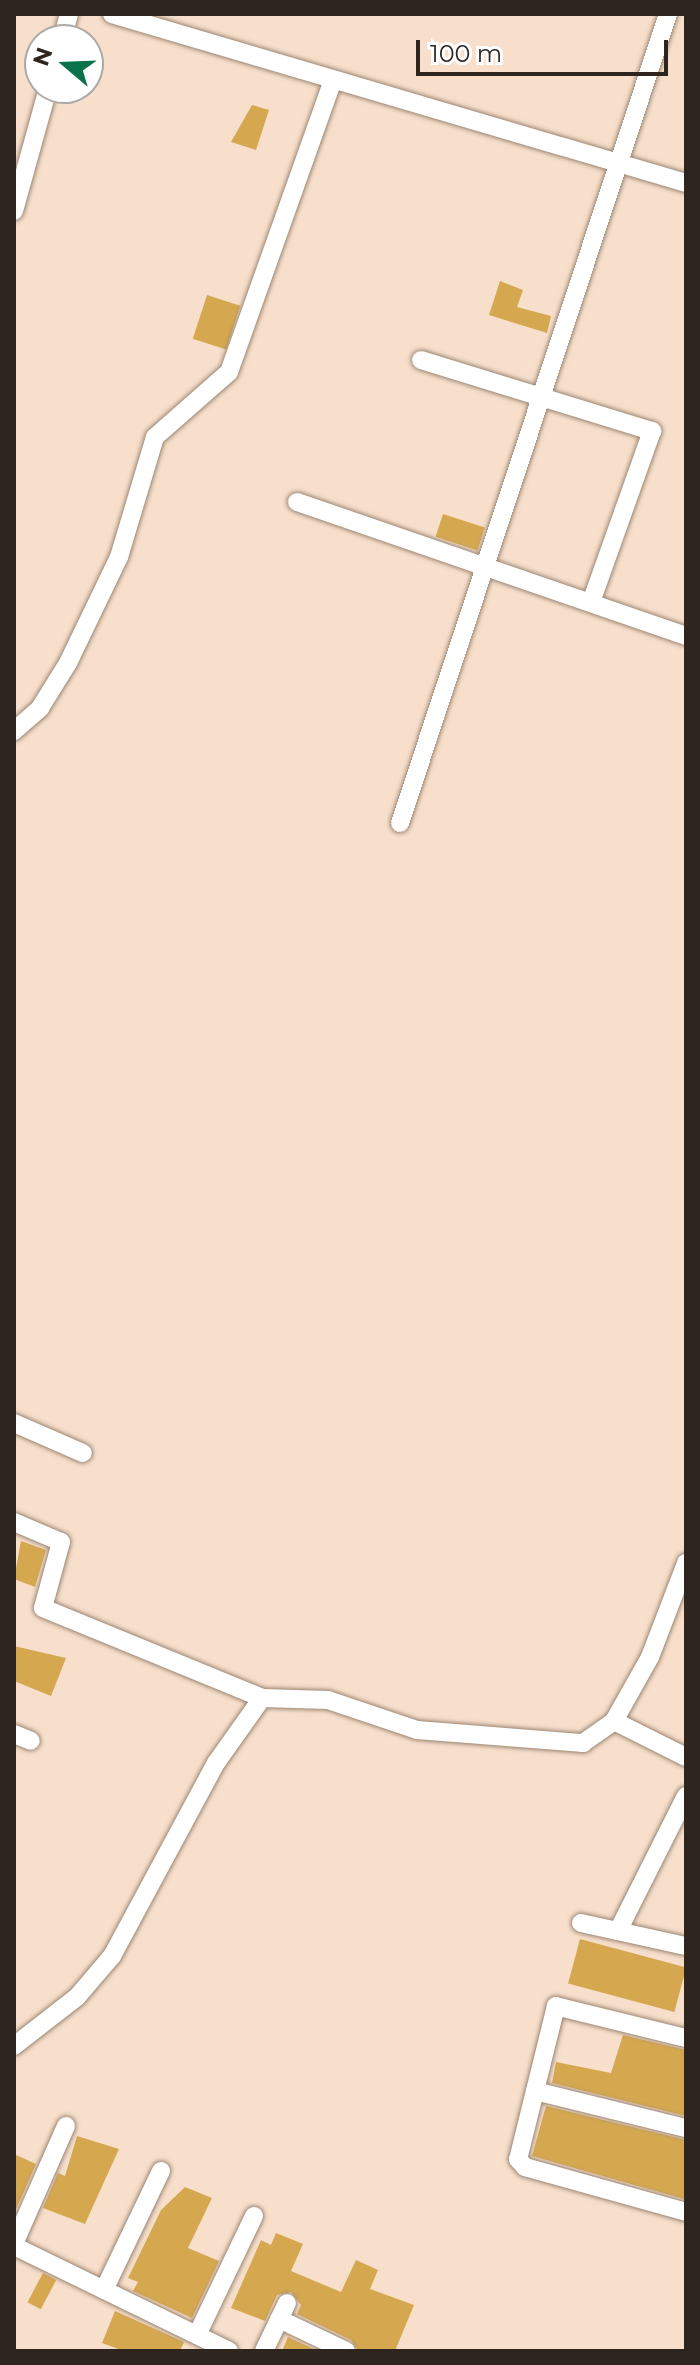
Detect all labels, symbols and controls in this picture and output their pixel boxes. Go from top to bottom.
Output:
north arrow [24,24,104,104]
scale bar [420,24,672,74]
text: 100 m [430,39,502,68]
text: N [27,44,58,69]

